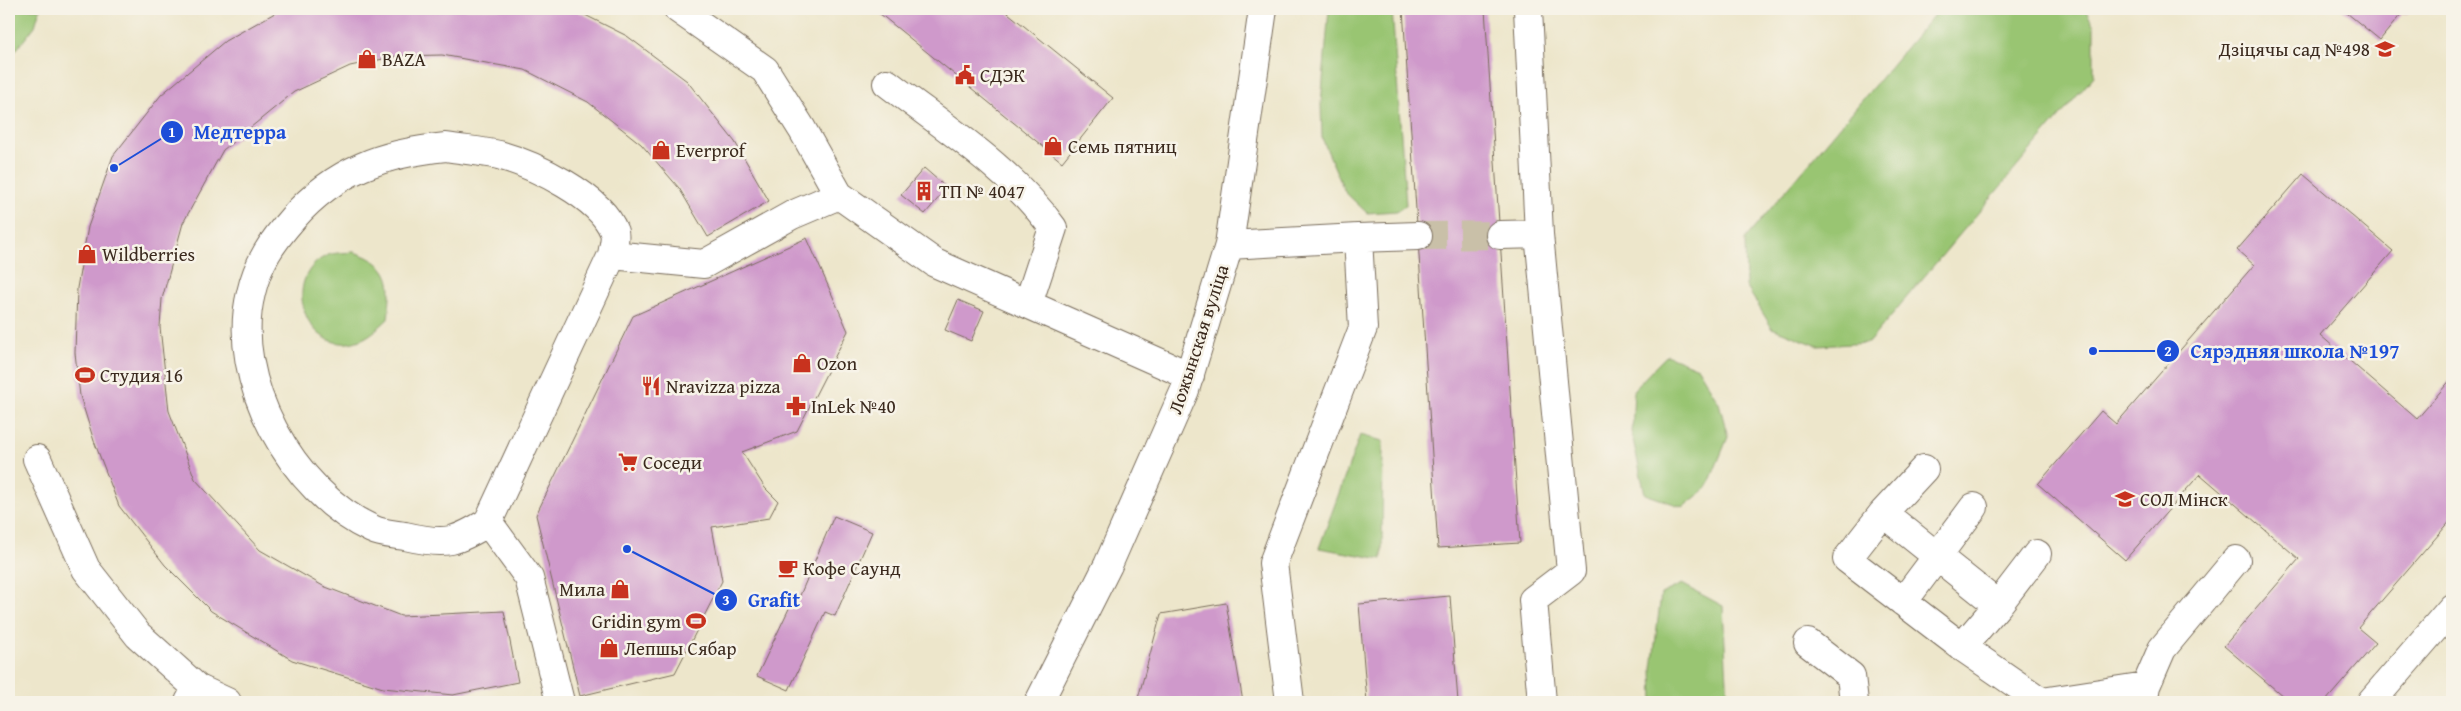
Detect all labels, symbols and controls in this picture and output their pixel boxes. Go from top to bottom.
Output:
place label: Дзіцячы сад №498 [2218,35,2370,63]
school or university icon: Дзіцячы сад №498 [2374,38,2396,60]
place label: BAZA [382,45,426,73]
shop icon: BAZA [356,48,378,70]
place label: СДЭК [980,61,1025,89]
public building icon: СДЭК [954,64,976,86]
callout: Медтерра [159,114,297,149]
text: Медтерра [194,117,287,146]
text: 1 [168,121,176,142]
place label: Семь пятниц [1068,132,1177,160]
shop icon: Семь пятниц [1042,135,1064,157]
place label: Everprof [676,136,747,164]
shop icon: Everprof [650,139,672,161]
place label: ТП № 4047 [939,177,1025,205]
building icon: ТП № 4047 [913,180,935,202]
place label: Wildberries [102,240,195,268]
shop icon: Wildberries [76,243,98,265]
street label: Ложынская вуліца [1161,261,1235,417]
callout: Сярэдняя школа №197 [2155,333,2409,368]
text: Сярэдняя школа №197 [2190,336,2400,365]
text: 2 [2164,340,2172,361]
place label: Ozon [817,349,858,377]
shop icon: Ozon [791,352,813,374]
place label: Студия 16 [100,361,183,389]
sports icon: Студия 16 [74,364,96,386]
place label: Nravizza pizza [666,372,781,400]
restaurant icon: Nravizza pizza [640,375,662,397]
place label: InLek №40 [811,392,896,420]
pharmacy icon: InLek №40 [785,395,807,417]
place label: Соседи [643,448,702,476]
supermarket icon: Соседи [617,451,639,473]
place label: СОЛ Мінск [2140,485,2228,513]
school or university icon: СОЛ Мінск [2114,488,2136,510]
place label: Кофе Саунд [803,554,901,582]
cafe icon: Кофе Саунд [777,557,799,579]
place label: Мила [559,575,605,603]
shop icon: Мила [609,578,631,600]
callout: Grafit [713,582,810,617]
text: Grafit [748,585,801,614]
text: 3 [722,589,730,610]
place label: Gridin gym [592,607,681,635]
sports icon: Gridin gym [685,610,707,632]
place label: Лепшы Сябар [624,634,737,662]
shop icon: Лепшы Сябар [598,637,620,659]

